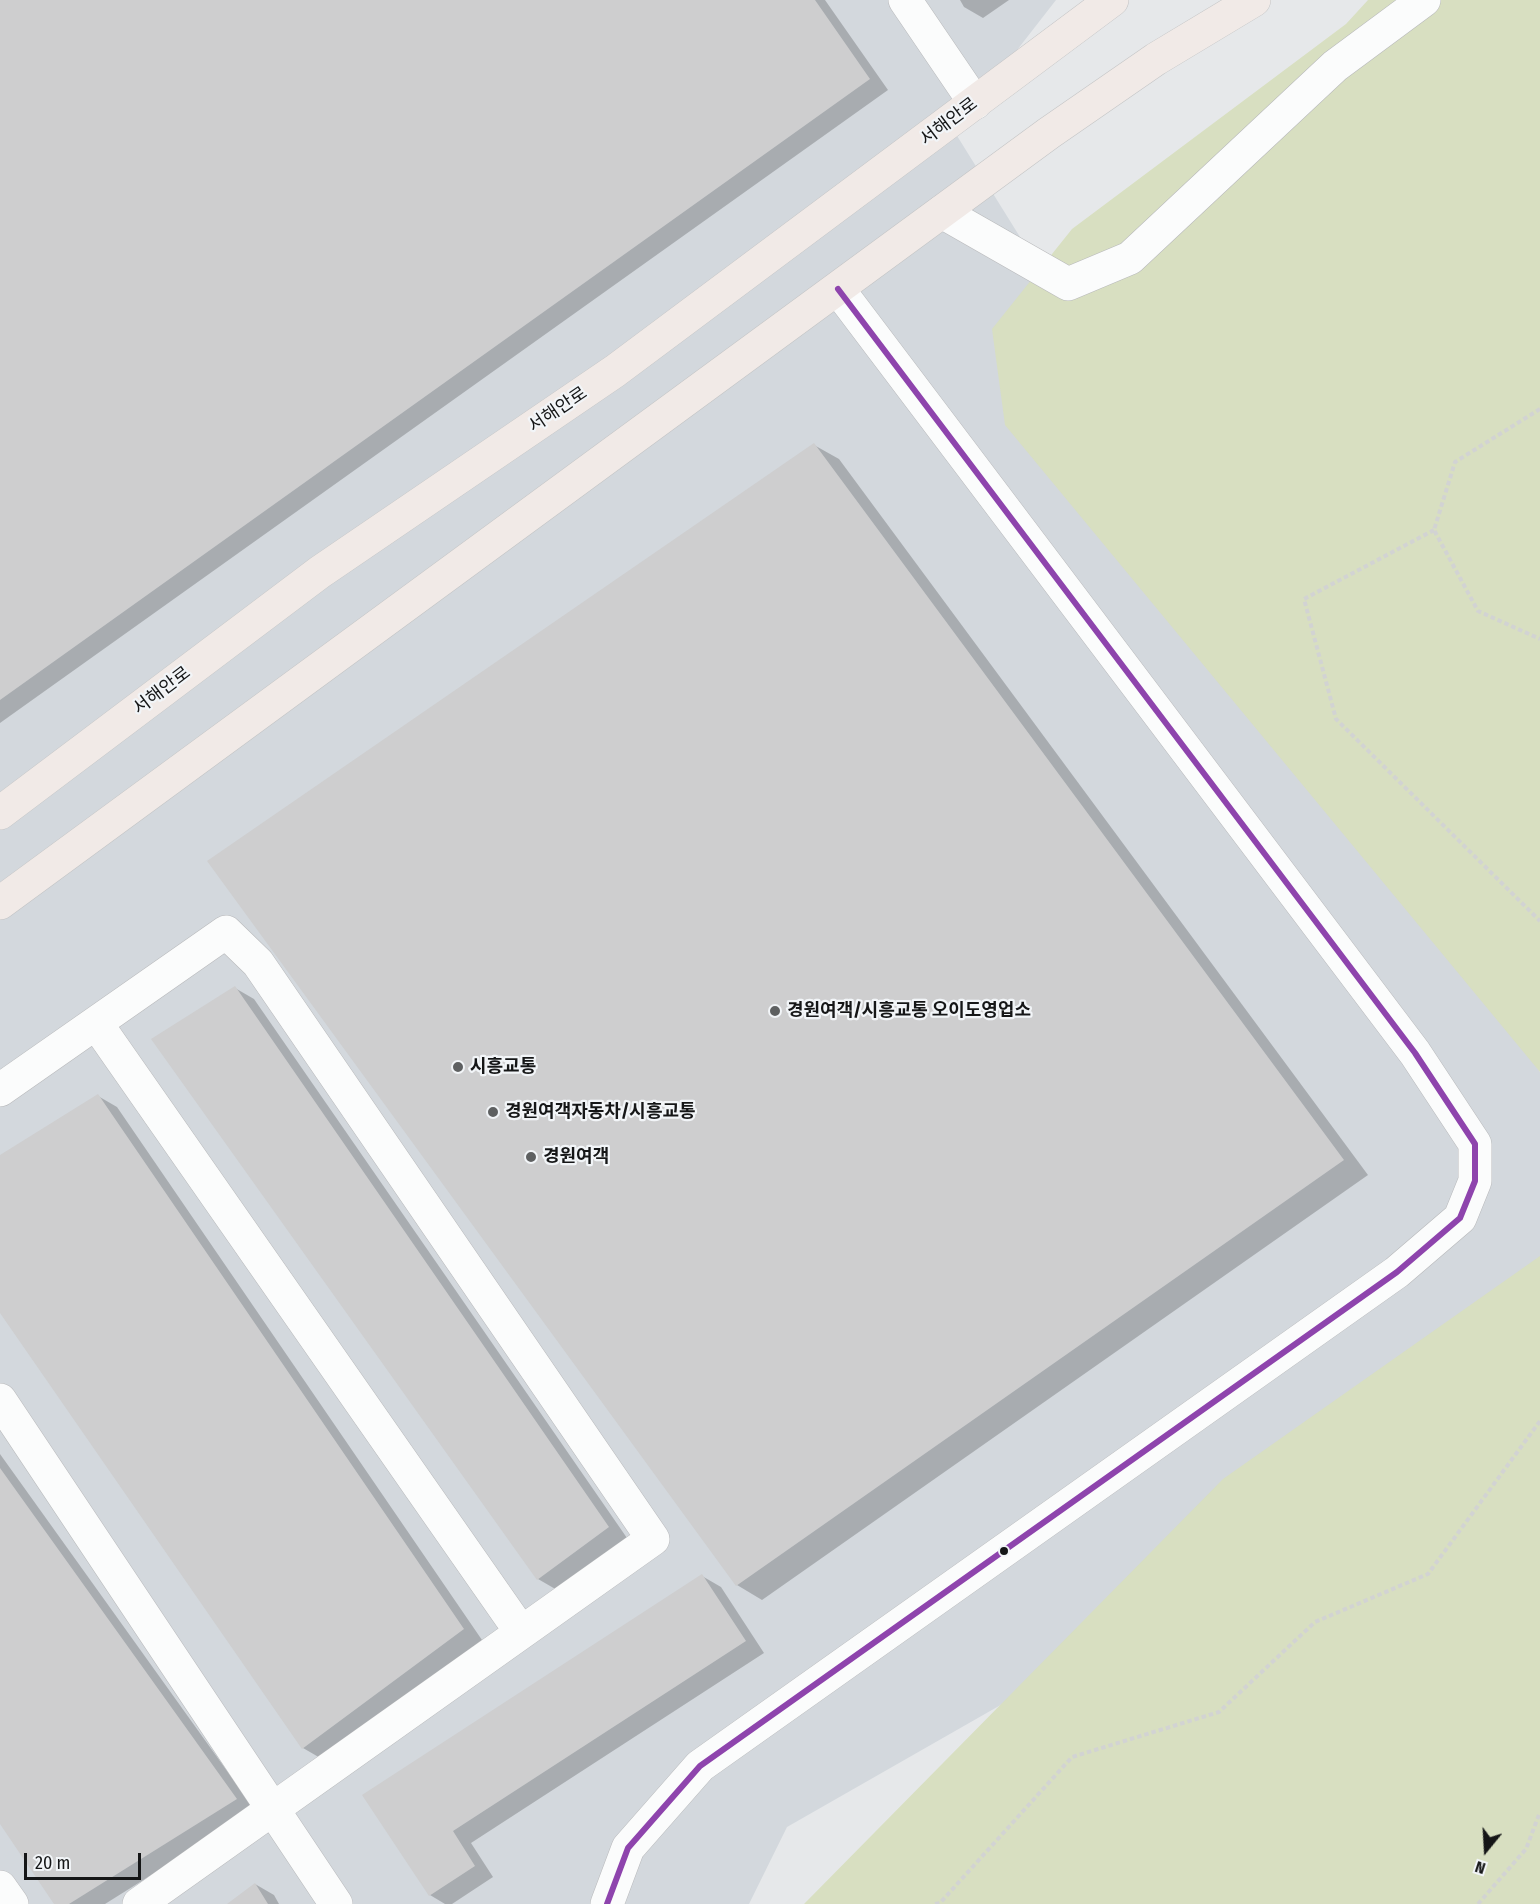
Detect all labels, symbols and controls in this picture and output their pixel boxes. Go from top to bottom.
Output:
street label: 서해안로 [916,93,982,151]
street label: 서해안로 [525,383,591,437]
street label: 서해안로 [129,662,195,720]
place label: 경원여객/시흥교통 오이도영업소 [787,1000,1031,1022]
marker: 경원여객/시흥교통 오이도영업소 [768,1004,782,1018]
place label: 시흥교통 [470,1056,536,1078]
marker: 시흥교통 [451,1060,465,1074]
place label: 경원여객자동차/시흥교통 [505,1101,696,1123]
marker: 경원여객자동차/시흥교통 [486,1105,500,1119]
place label: 경원여객 [543,1146,609,1168]
marker: 경원여객 [524,1150,538,1164]
unlabelled marker [998,1545,1010,1557]
north arrow [1456,1820,1516,1880]
scale bar [27,1841,144,1879]
text: 20 m [35,1852,70,1874]
text: N [1473,1857,1488,1878]

